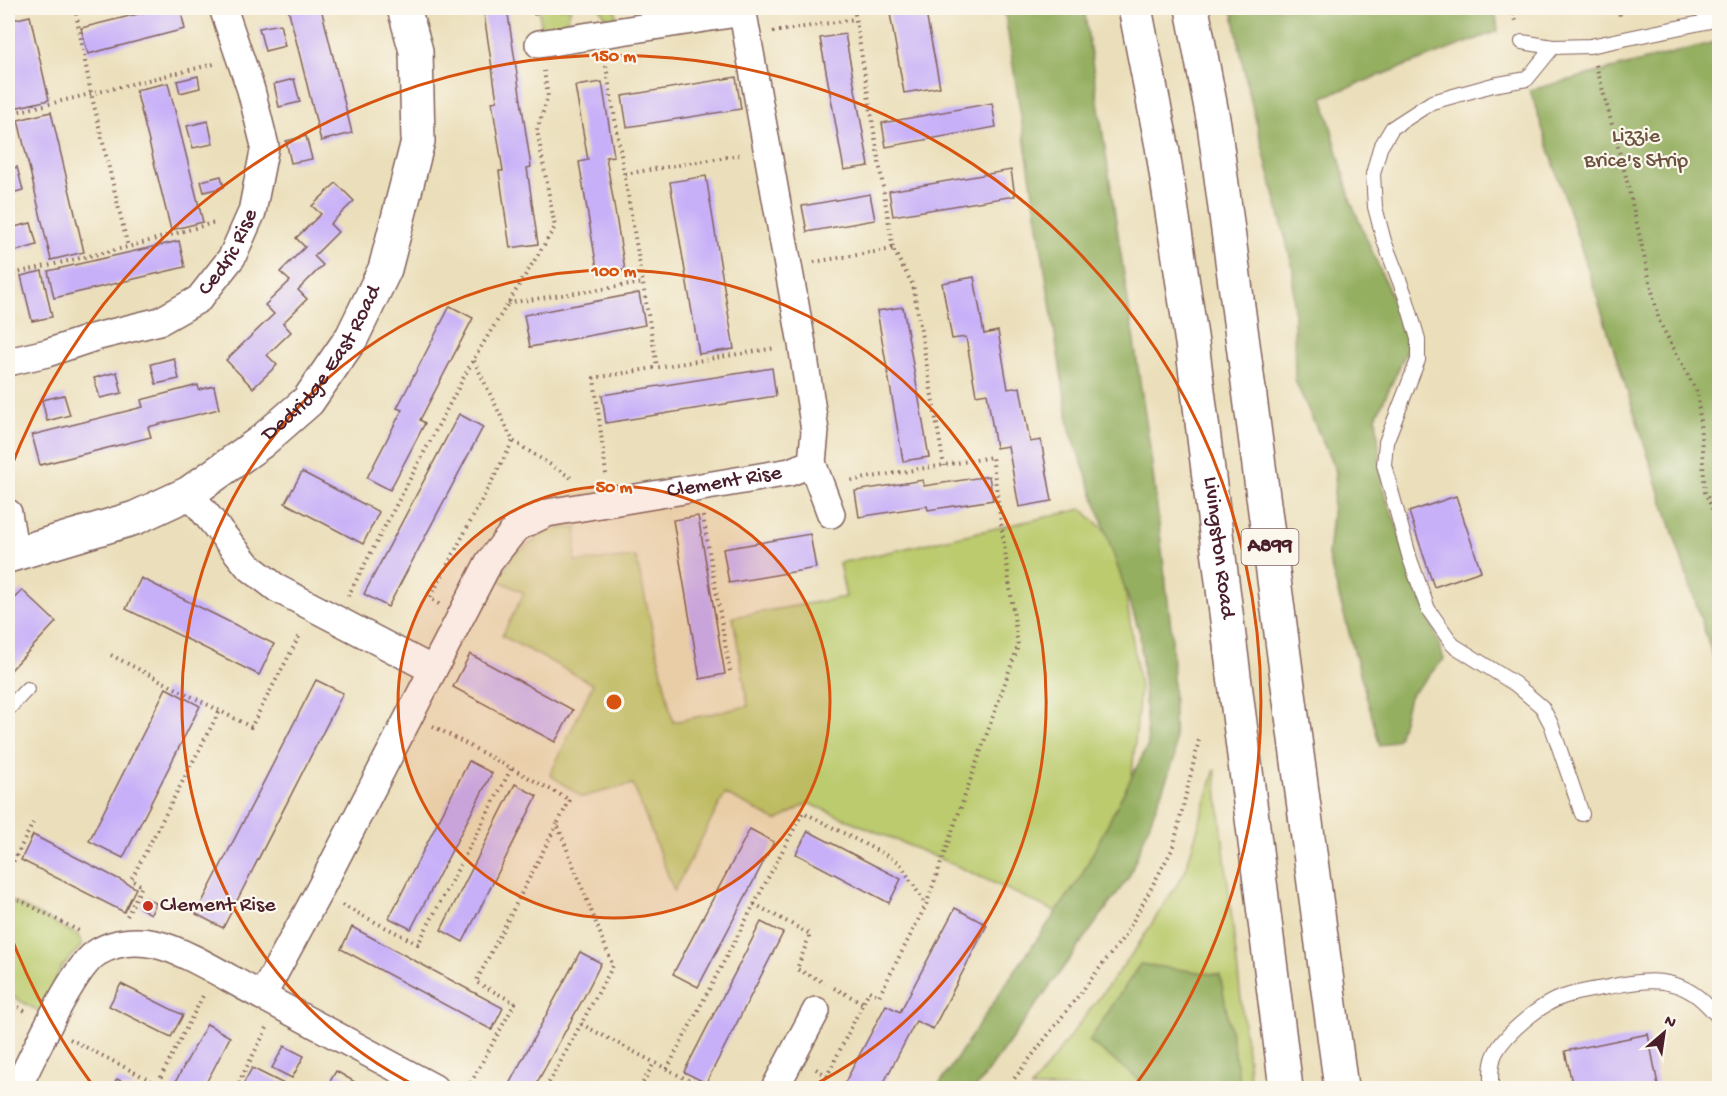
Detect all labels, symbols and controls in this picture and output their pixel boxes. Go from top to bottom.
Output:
text: 150 m [591,47,636,68]
park label: Lizzie Brice's Strip [1583,124,1688,175]
street label: Cedric Rise [193,205,265,301]
text: 100 m [591,262,637,283]
street label: Dedridge East Road [255,280,389,449]
street label: Clement Rise [665,461,784,505]
street label: Livingston Road [1196,475,1240,622]
text: 50 m [596,478,633,499]
road number: A899 [1242,529,1298,565]
centre of rings [604,692,624,712]
place label: Clement Rise [160,893,276,919]
marker: Clement Rise [141,899,155,913]
north arrow [1634,1003,1694,1063]
text: N [1660,1012,1679,1034]

